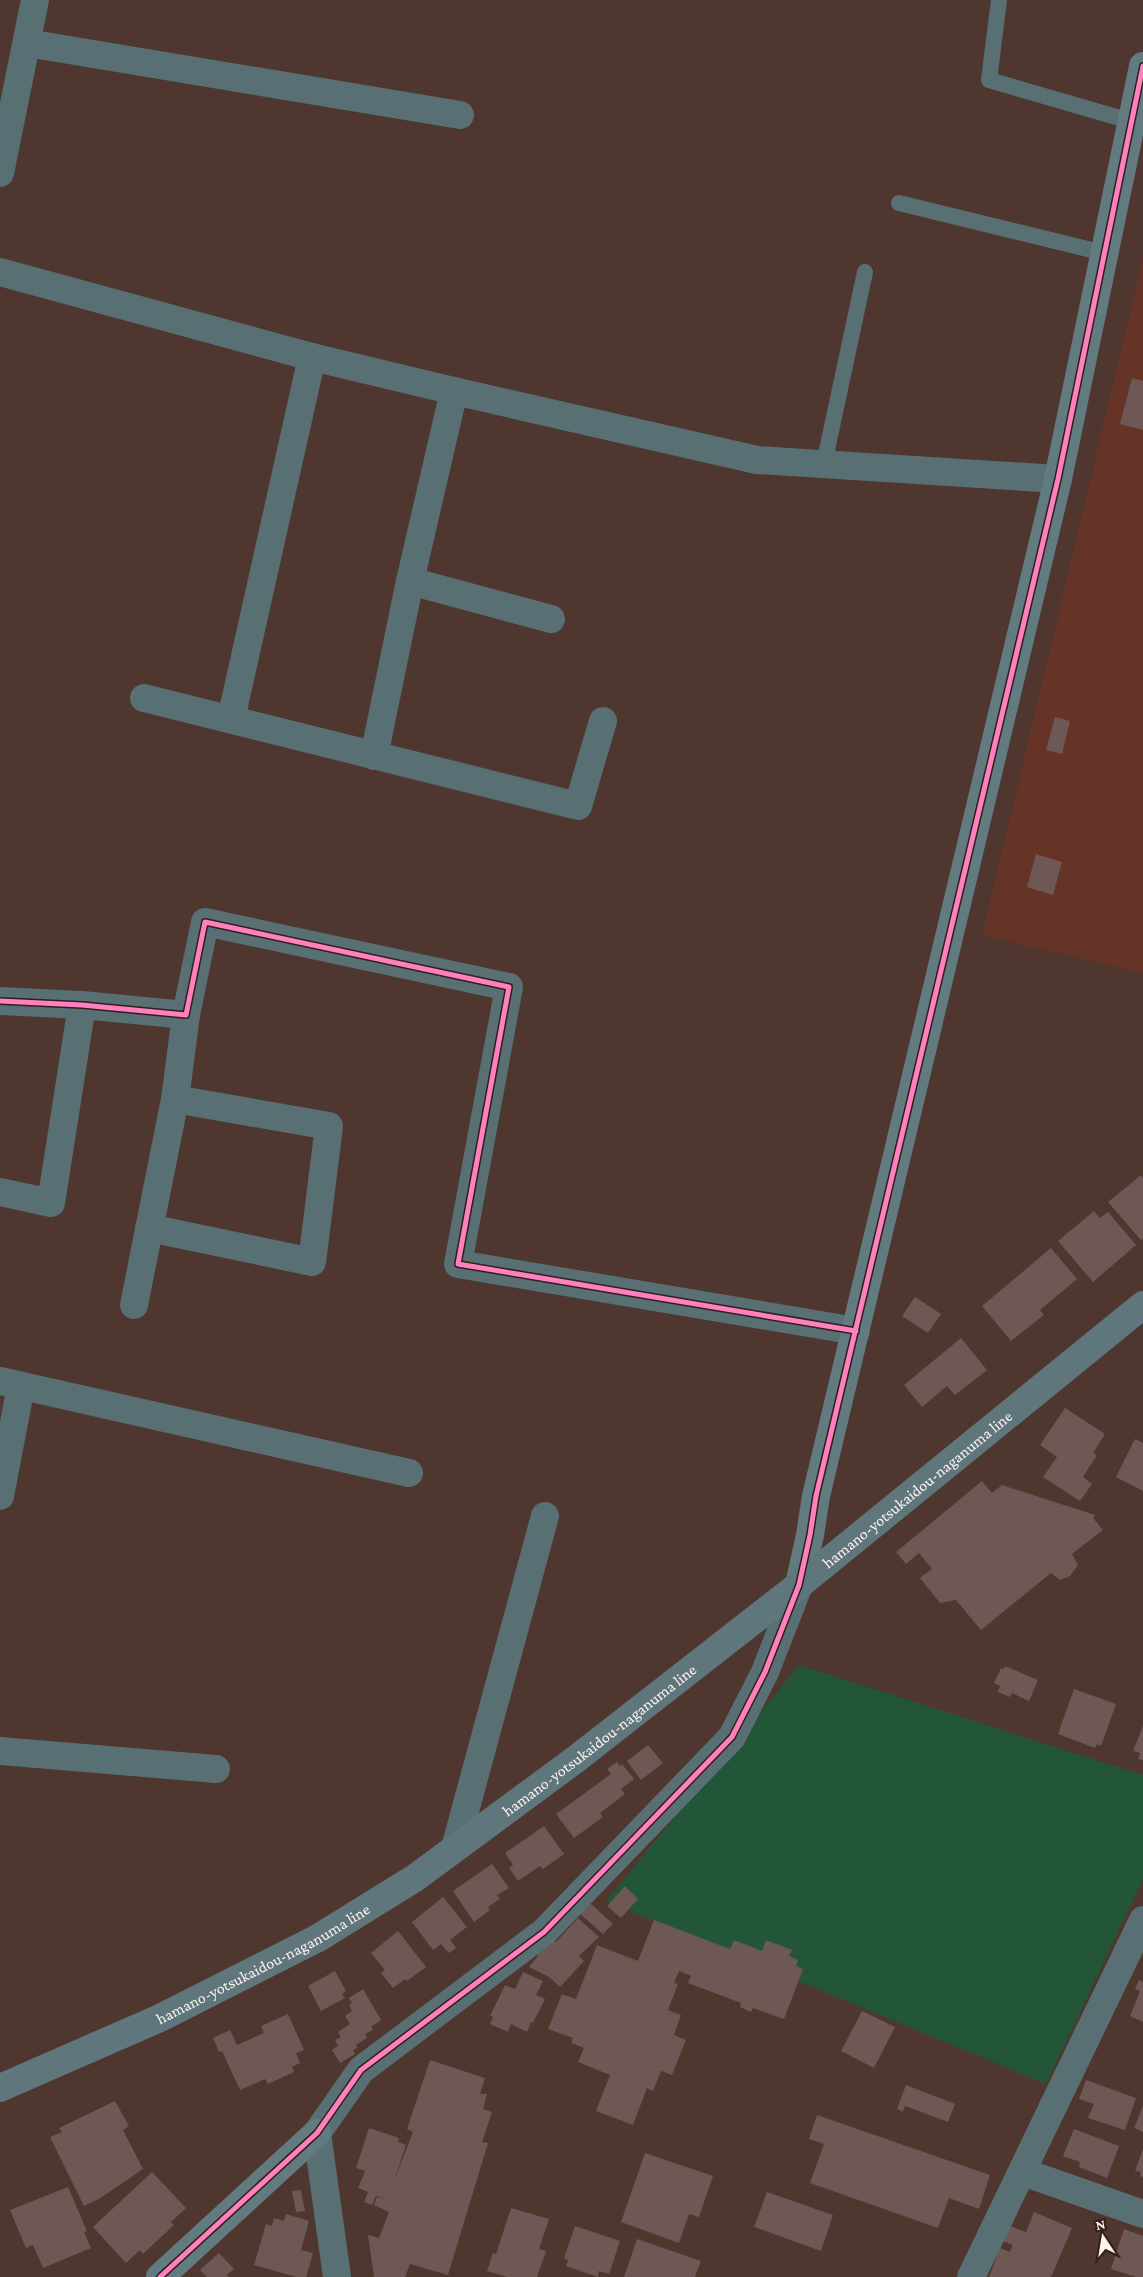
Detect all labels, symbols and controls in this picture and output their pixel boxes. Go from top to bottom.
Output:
street label: hamano-yotsukaidou-naganuma line [819,1407,1015,1571]
street label: hamano-yotsukaidou-naganuma line [499,1661,699,1819]
street label: hamano-yotsukaidou-naganuma line [154,1900,373,2027]
north arrow [1078,2212,1128,2262]
text: N [1094,2215,1107,2233]

